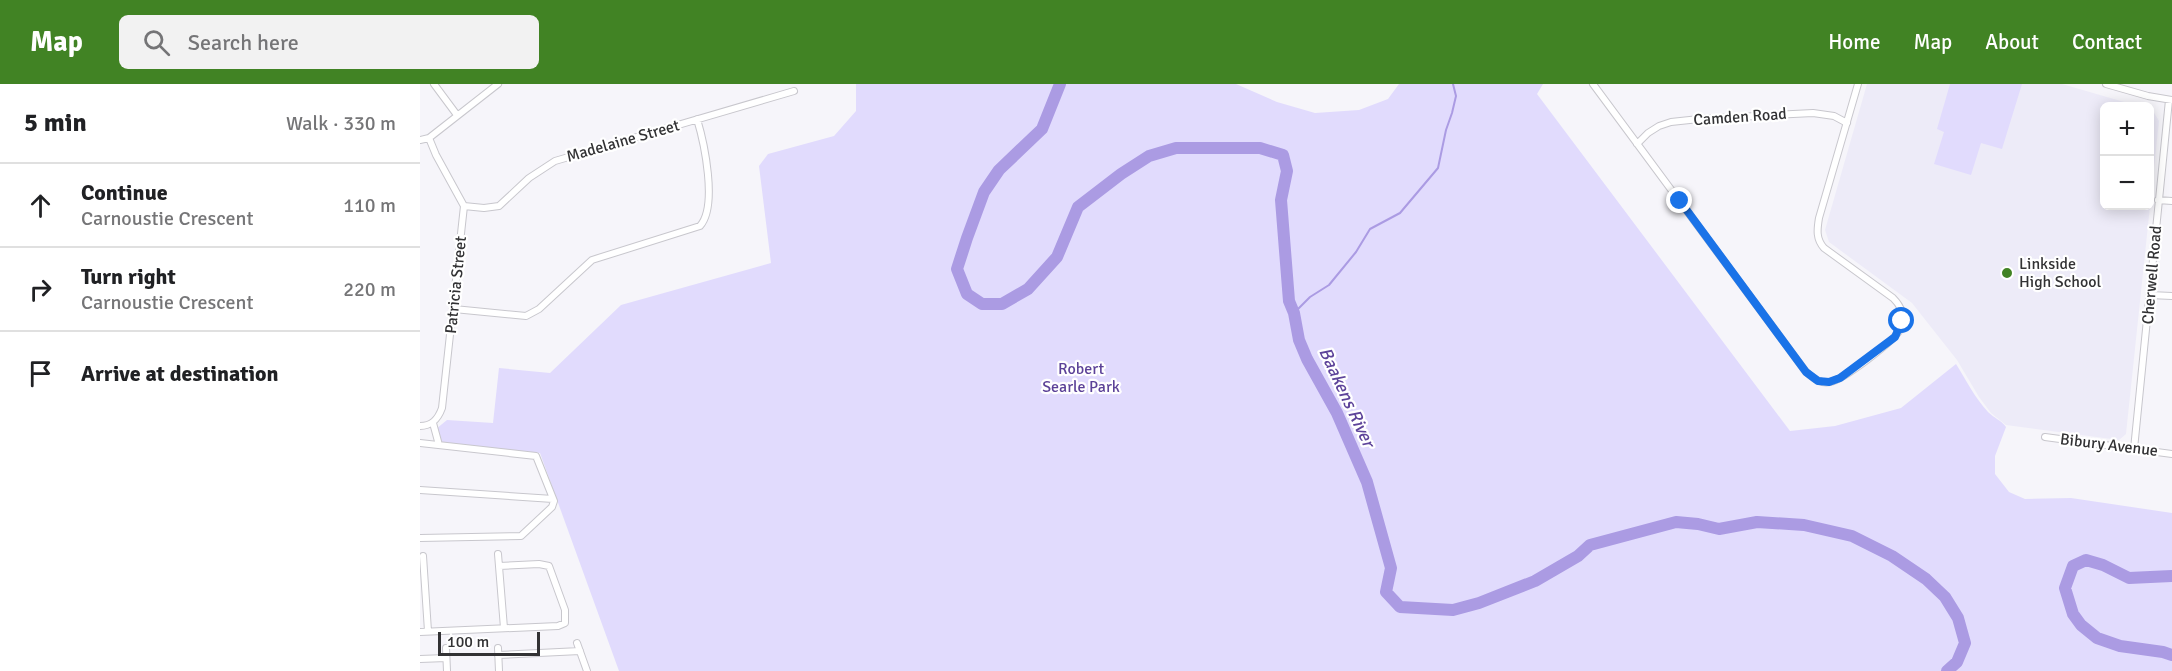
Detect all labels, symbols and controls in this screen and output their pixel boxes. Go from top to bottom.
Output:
search box [119,15,539,69]
text: Map [30,25,83,59]
icon: search [140,26,173,59]
text: Search here [188,29,299,56]
text: Home [1828,29,1881,55]
text: Map [1914,29,1952,55]
text: About [1985,29,2039,55]
text: Contact [2072,29,2142,55]
map controls [2100,102,2154,210]
button: + [2100,102,2154,156]
street label: Camden Road [1693,104,1787,130]
text: 5 min [24,107,87,139]
text: Walk · 330 m [286,111,396,136]
street label: Madelaine Street [564,115,682,167]
button: − [2100,156,2154,210]
text: Continue [81,179,168,206]
route end [1666,187,1692,213]
icon: ahead [24,189,57,222]
text: 110 m [343,193,396,218]
text: Carnoustie Crescent [81,206,254,231]
street label: Cherwell Road [2138,225,2166,325]
street label: Patricia Street [441,235,471,335]
place label: Linkside High School [2019,254,2102,292]
text: Turn right [81,263,176,290]
marker: Linkside High School [2000,266,2014,280]
icon: right [24,273,57,306]
text: 220 m [343,277,396,302]
text: Carnoustie Crescent [81,290,254,315]
route start [1888,307,1914,333]
water label: Baakens River [1314,344,1381,453]
icon: arrive [24,357,57,390]
park label: Robert Searle Park [1042,359,1120,397]
text: Arrive at destination [81,360,278,387]
street label: Bibury Avenue [2059,429,2159,461]
scale bar [438,629,540,656]
text: 100 m [447,632,489,652]

